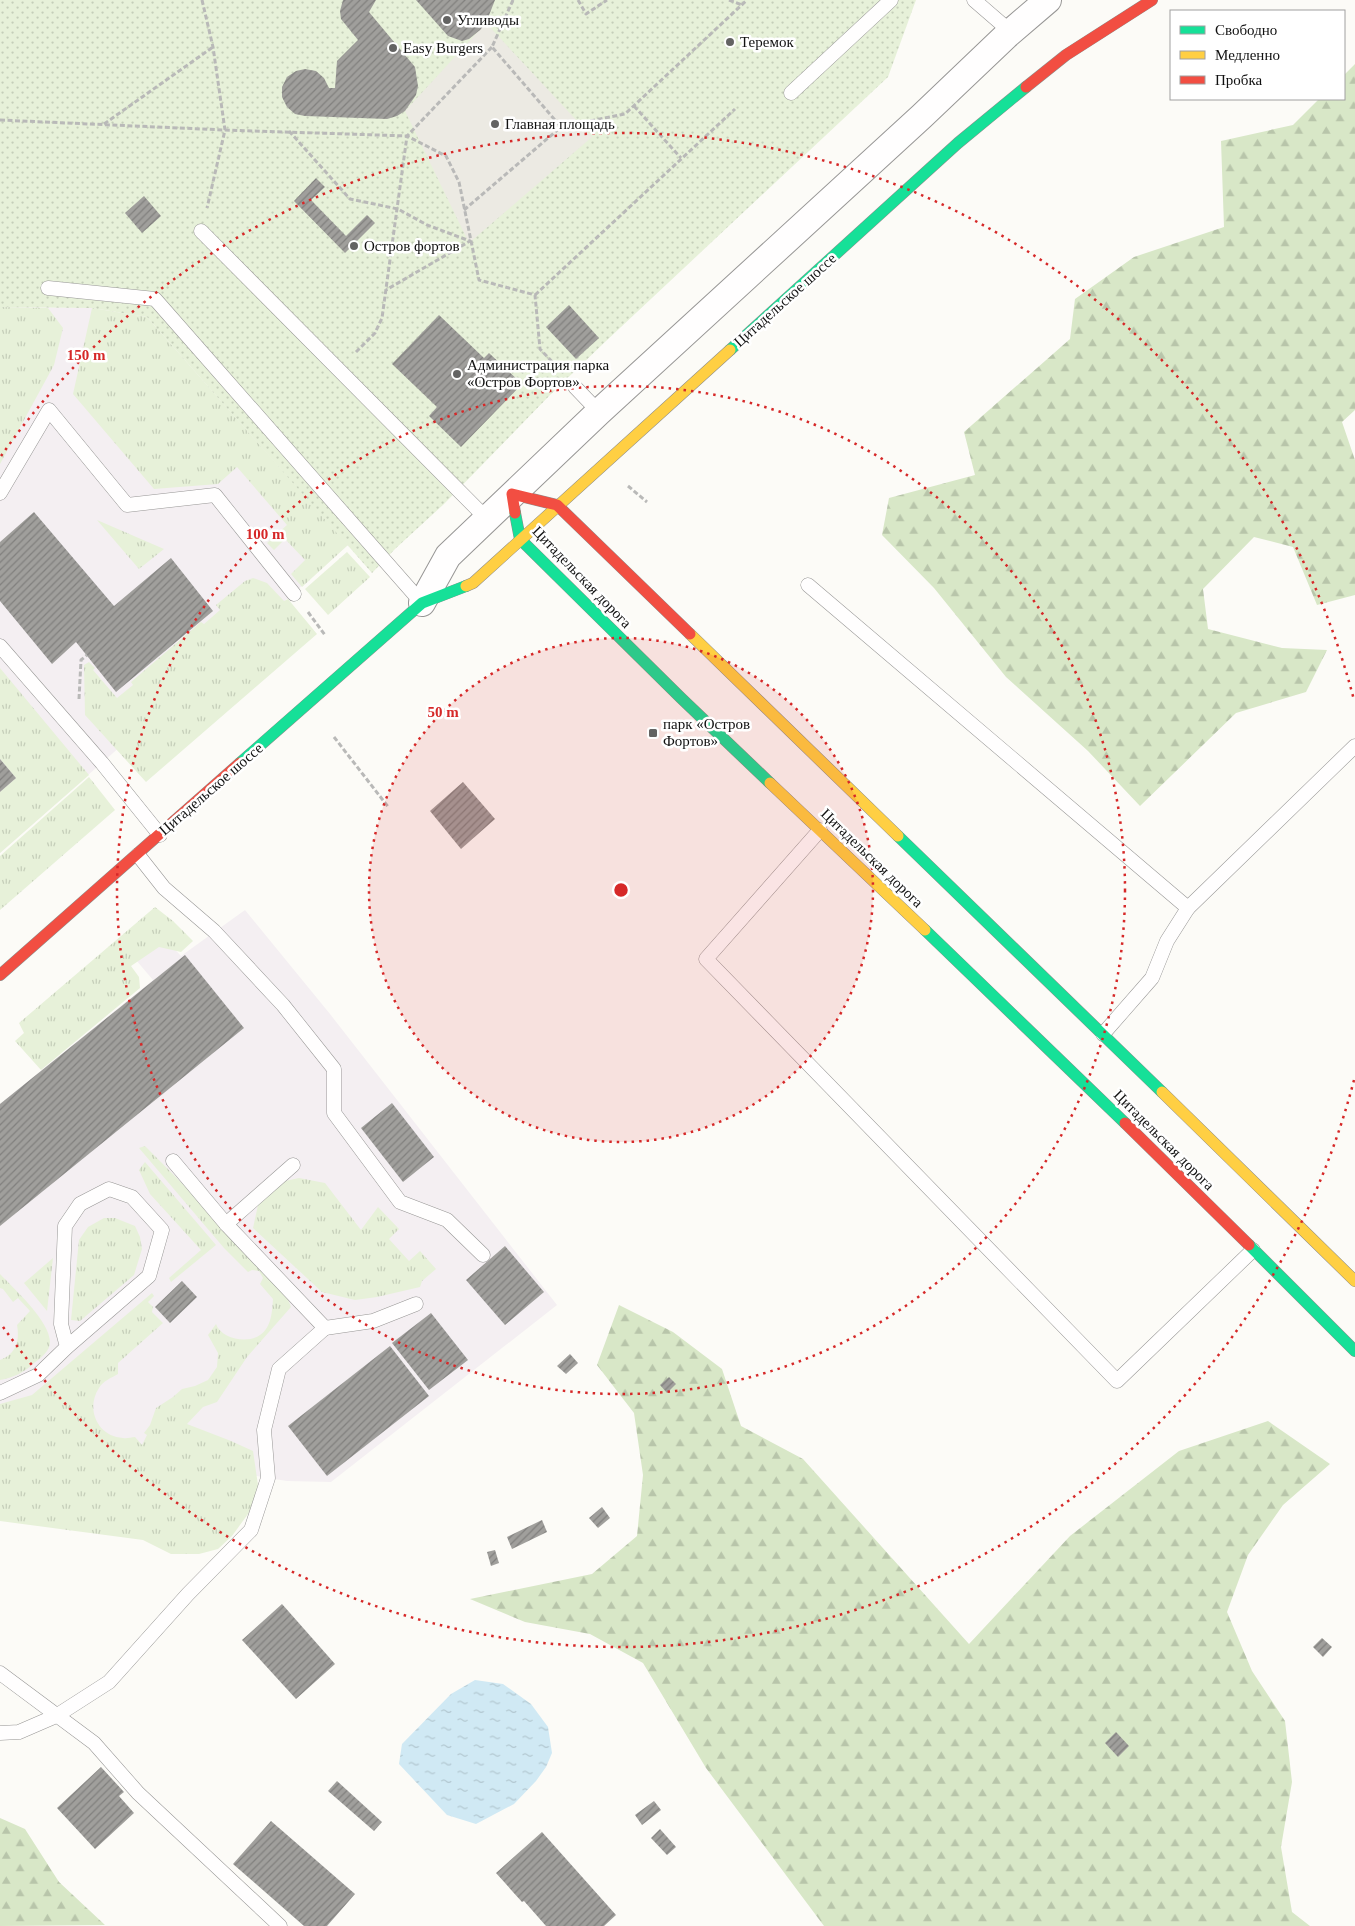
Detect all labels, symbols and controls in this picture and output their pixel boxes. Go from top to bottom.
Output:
legend [1170,10,1345,100]
place label: Угливоды [457,12,519,28]
marker: Угливоды [441,14,453,26]
text: Свободно [1215,22,1277,38]
place label: Теремок [740,34,794,50]
marker: Теремок [724,36,736,48]
place label: Easy Burgers [403,40,483,56]
marker: Easy Burgers [387,42,399,54]
text: Медленно [1215,47,1280,63]
text: Пробка [1215,72,1263,88]
place label: Главная площадь [505,116,615,132]
marker: Главная площадь [489,118,501,130]
place label: Остров фортов [364,238,460,254]
marker: Остров фортов [348,240,360,252]
street label: Цитадельское шоссе [731,250,840,350]
text: 150 m [67,347,106,363]
place label: Администрация парка «Остров Фортов» [467,357,610,390]
marker: Администрация парка «Остров Фортов» [451,368,463,380]
street label: Цитадельская дорога [529,523,635,631]
text: 100 m [246,526,285,542]
text: 50 m [427,704,459,720]
place label: парк «Остров Фортов» [663,716,750,749]
marker: парк «Остров Фортов» [647,727,659,739]
street label: Цитадельское шоссе [156,740,266,838]
street label: Цитадельская дорога [818,805,926,911]
centre of rings [612,881,630,899]
street label: Цитадельская дорога [1111,1087,1218,1194]

